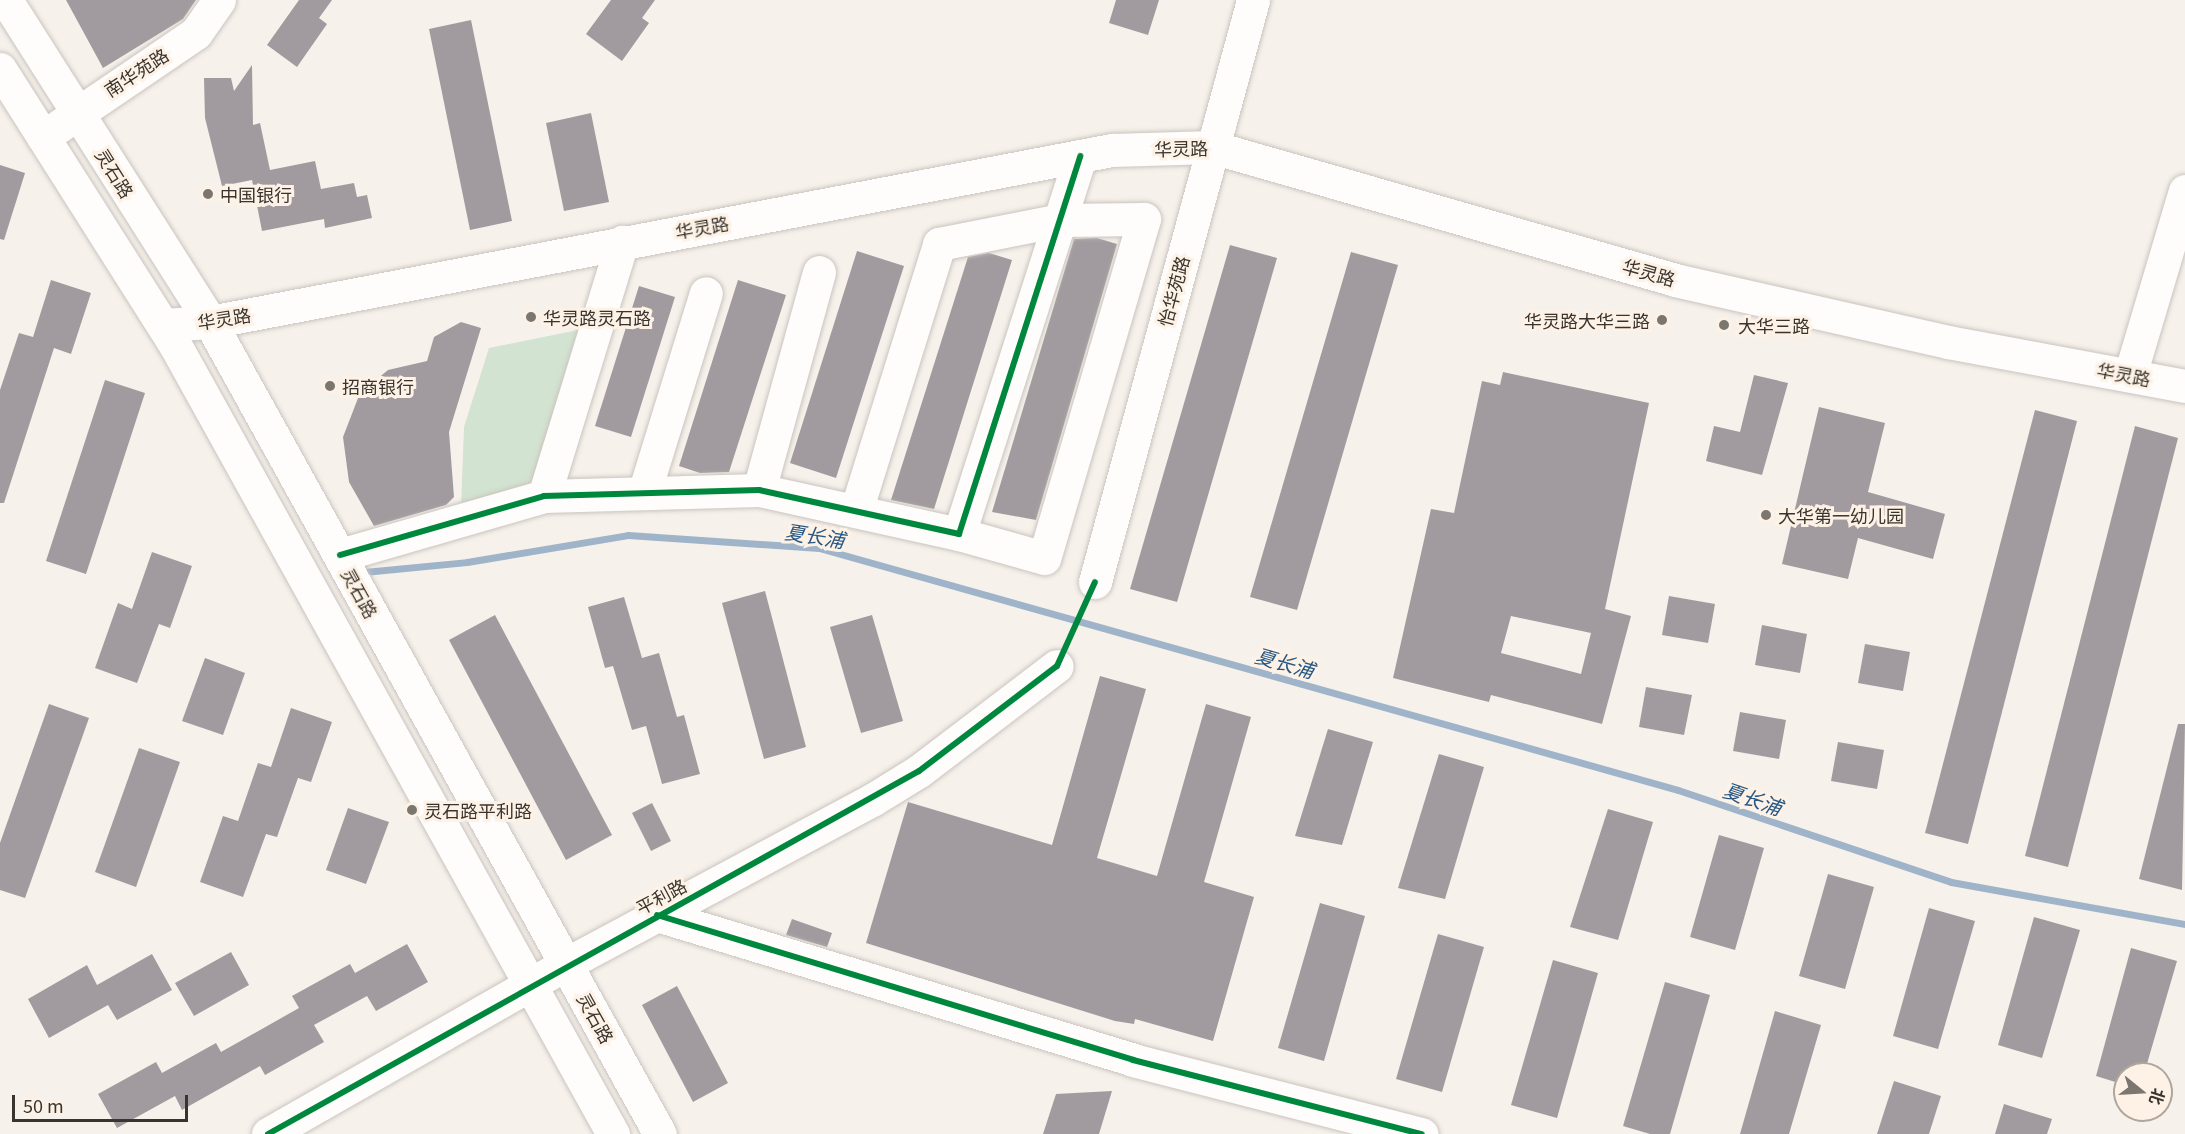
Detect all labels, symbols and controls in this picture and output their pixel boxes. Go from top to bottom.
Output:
street label: 南华苑路 [100,43,172,101]
street label: 华灵路 [1154,137,1208,159]
street label: 灵石路 [92,144,138,202]
place label: 中国银行 [220,183,292,205]
marker: 中国银行 [201,187,215,201]
street label: 华灵路 [674,212,730,242]
street label: 怡华苑路 [1153,253,1193,329]
street label: 华灵路 [1620,254,1678,290]
street label: 华灵路 [196,303,252,333]
place label: 华灵路灵石路 [543,306,651,328]
place label: 华灵路大华三路 [1524,309,1650,331]
marker: 华灵路灵石路 [524,310,538,324]
marker: 华灵路大华三路 [1655,313,1669,327]
place label: 大华三路 [1738,314,1810,336]
marker: 大华三路 [1715,316,1733,334]
street label: 华灵路 [2095,358,2153,390]
place label: 招商银行 [342,375,414,397]
marker: 招商银行 [323,379,337,393]
place label: 大华第一幼儿园 [1778,504,1904,526]
marker: 大华第一幼儿园 [1759,508,1773,522]
water label: 夏长浦 [783,518,847,552]
street label: 灵石路 [337,564,383,622]
water label: 夏长浦 [1253,642,1317,682]
water label: 夏长浦 [1721,777,1785,819]
place label: 灵石路平利路 [424,799,532,821]
marker: 灵石路平利路 [405,803,419,817]
street label: 平利路 [632,874,690,918]
street label: 灵石路 [573,989,619,1047]
north arrow [2113,1062,2173,1122]
scale bar [15,1083,190,1121]
text: 北 [2144,1086,2172,1108]
text: 50 m [23,1092,64,1118]

